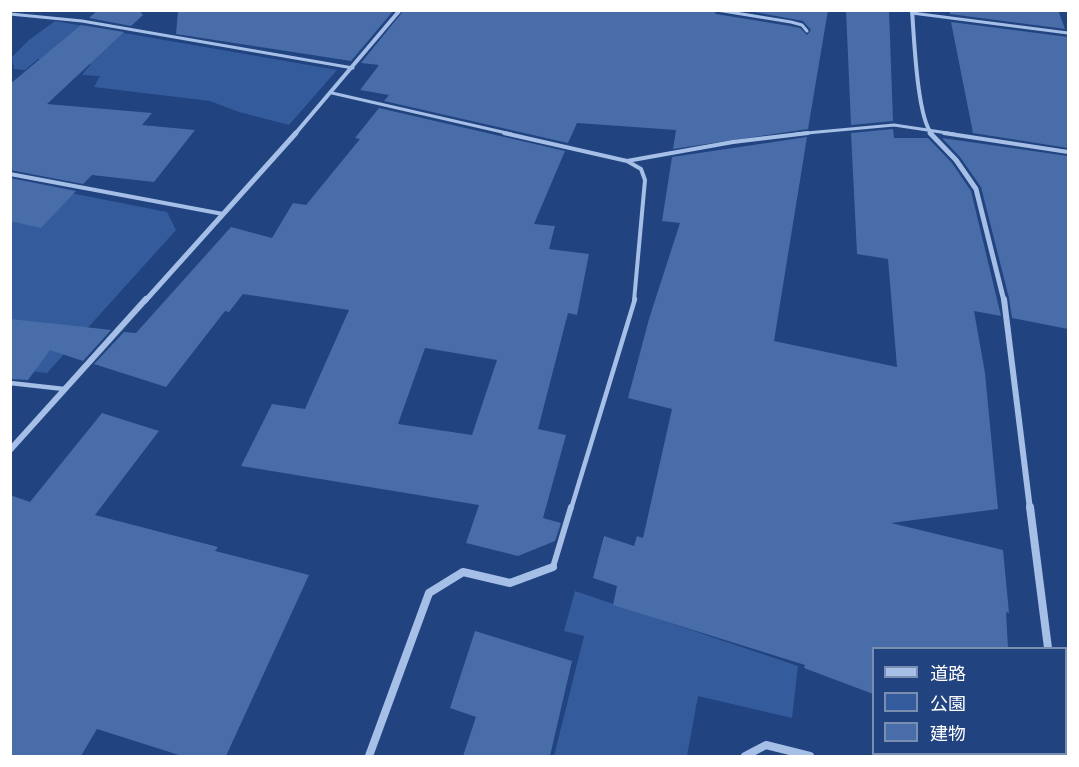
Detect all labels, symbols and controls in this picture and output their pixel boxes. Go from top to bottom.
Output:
legend [872,647,1067,755]
text: 道路 [930,663,966,685]
text: 公園 [930,693,966,715]
text: 建物 [930,723,966,745]

